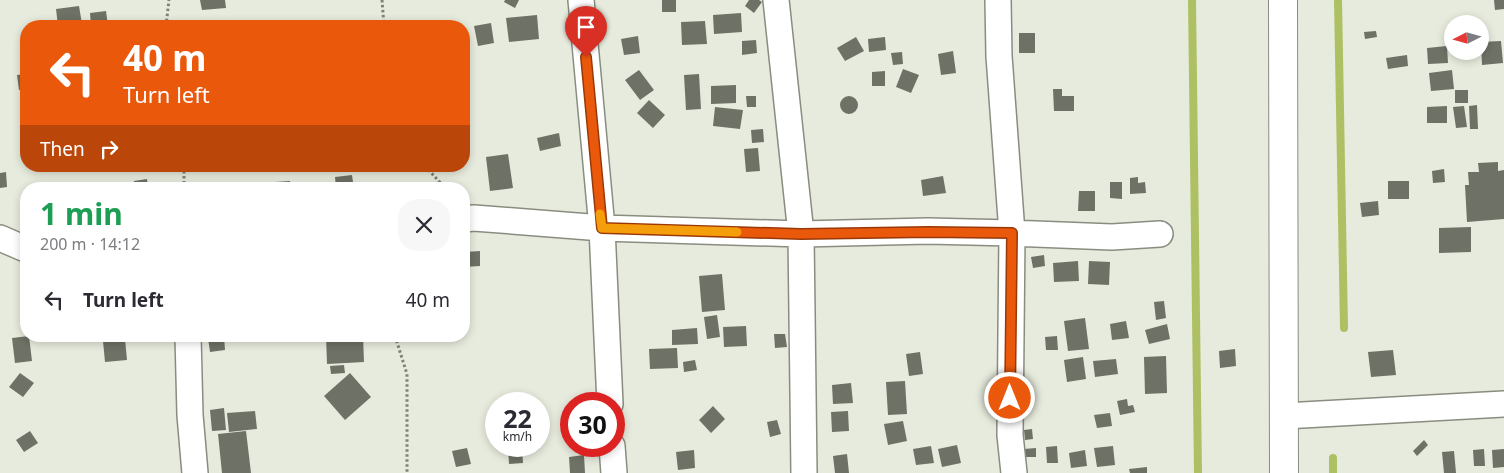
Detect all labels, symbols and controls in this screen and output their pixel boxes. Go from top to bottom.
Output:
pin [565,6,607,57]
icon: arrive [572,13,600,41]
north arrow [1444,15,1489,60]
map controls [1444,15,1489,60]
text: 40 m [123,34,206,81]
icon: left [40,40,105,105]
text: Turn left [123,79,210,109]
icon: right [95,135,123,163]
text: Then [40,136,85,162]
text: 1 min [40,193,123,234]
button: close [398,199,450,251]
text: 200 m · 14:12 [40,233,140,255]
icon: left [40,286,68,314]
text: Turn left [83,287,164,313]
text: 40 m [406,287,450,313]
position arrow [983,371,1035,423]
speed limit sign: 30 [560,392,625,457]
text: 22 [503,401,532,435]
text: km/h [503,428,532,445]

